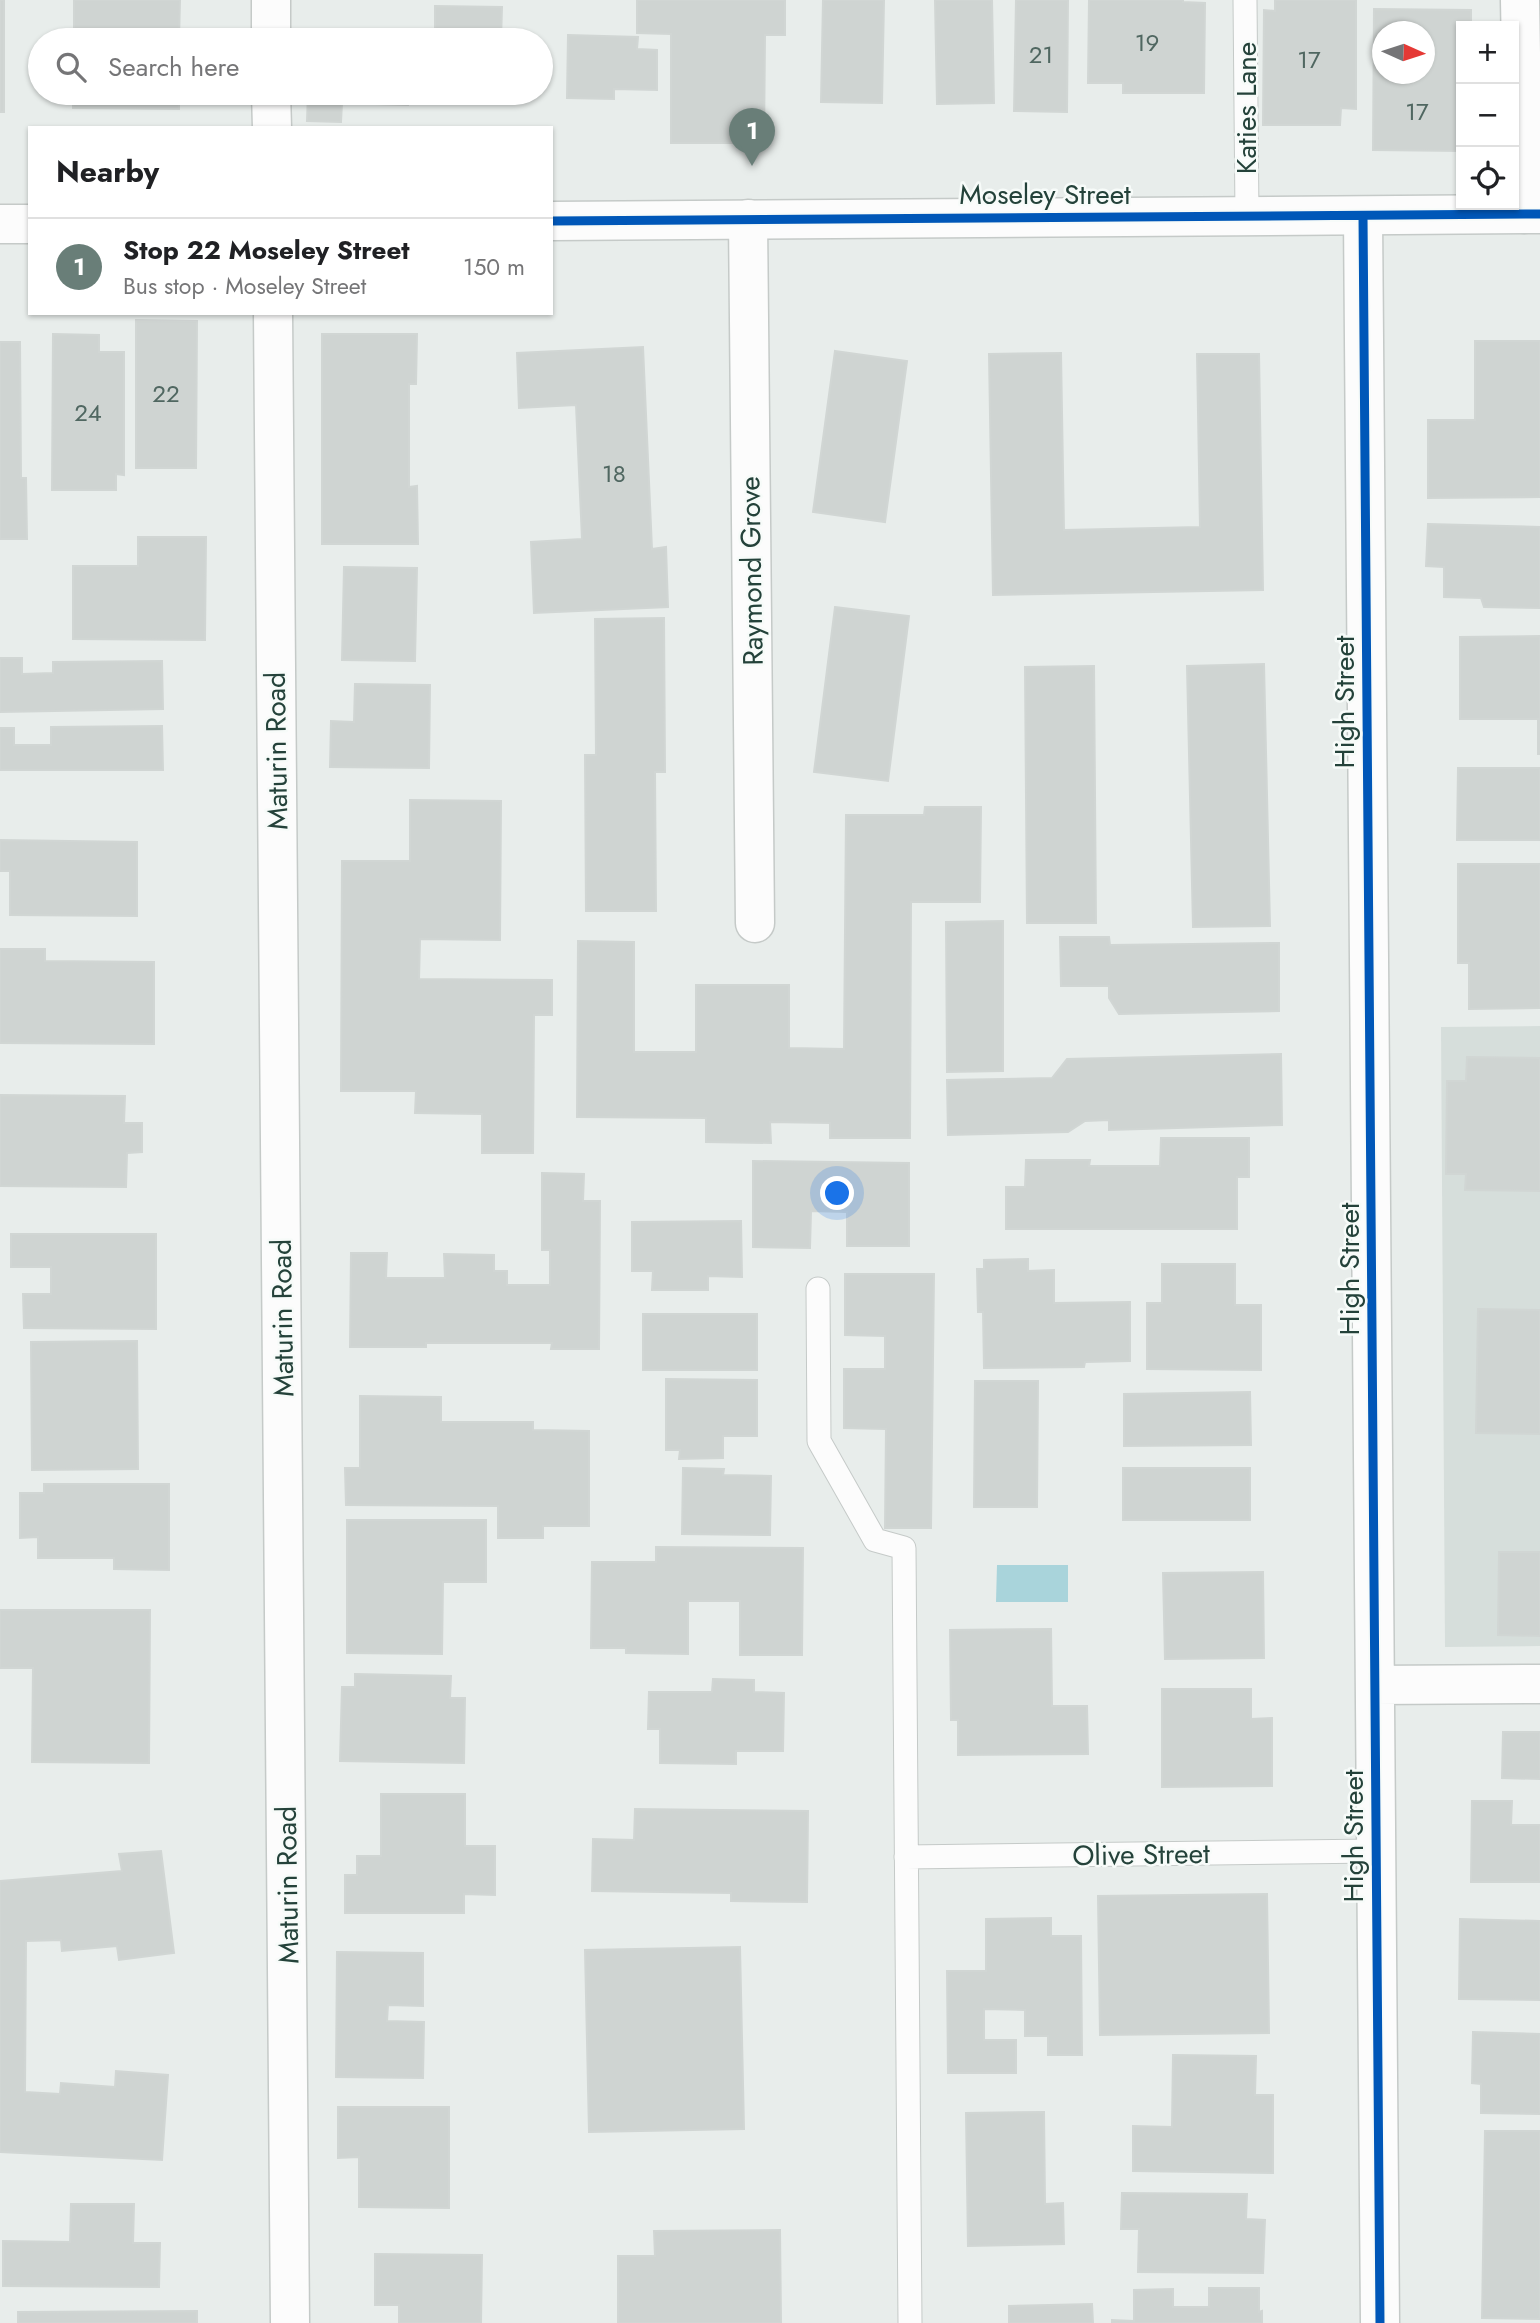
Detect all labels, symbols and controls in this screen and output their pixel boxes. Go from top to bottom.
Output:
north arrow [1372,21,1435,84]
map controls [1456,21,1519,210]
button: + [1456,21,1519,84]
house number: 19 [1135,25,1159,60]
search box [28,28,553,105]
house number: 21 [1029,37,1053,72]
street label: Katies Lane [1226,42,1267,174]
house number: 17 [1297,42,1321,77]
icon: search [52,48,90,86]
text: Search here [108,48,240,86]
button: − [1456,84,1519,147]
house number: 17 [1405,94,1429,129]
pin: 1 [729,108,775,166]
button: locate [1456,147,1519,210]
text: Nearby [56,150,159,193]
street label: Moseley Street [959,174,1131,215]
text: Stop 22 Moseley Street [123,231,410,269]
text: 1 [73,250,85,284]
text: 150 m [463,250,525,284]
text: Bus stop · Moseley Street [123,269,366,303]
house number: 22 [152,376,180,411]
house number: 24 [74,395,102,430]
house number: 18 [602,456,626,491]
street label: Raymond Grove [729,476,774,666]
street label: High Street [1324,635,1365,769]
street label: Maturin Road [255,672,298,830]
your location [820,1176,854,1210]
street label: High Street [1329,1202,1370,1336]
street label: Maturin Road [261,1239,304,1397]
street label: High Street [1333,1769,1374,1903]
street label: Maturin Road [266,1806,309,1964]
street label: Olive Street [1072,1833,1210,1876]

